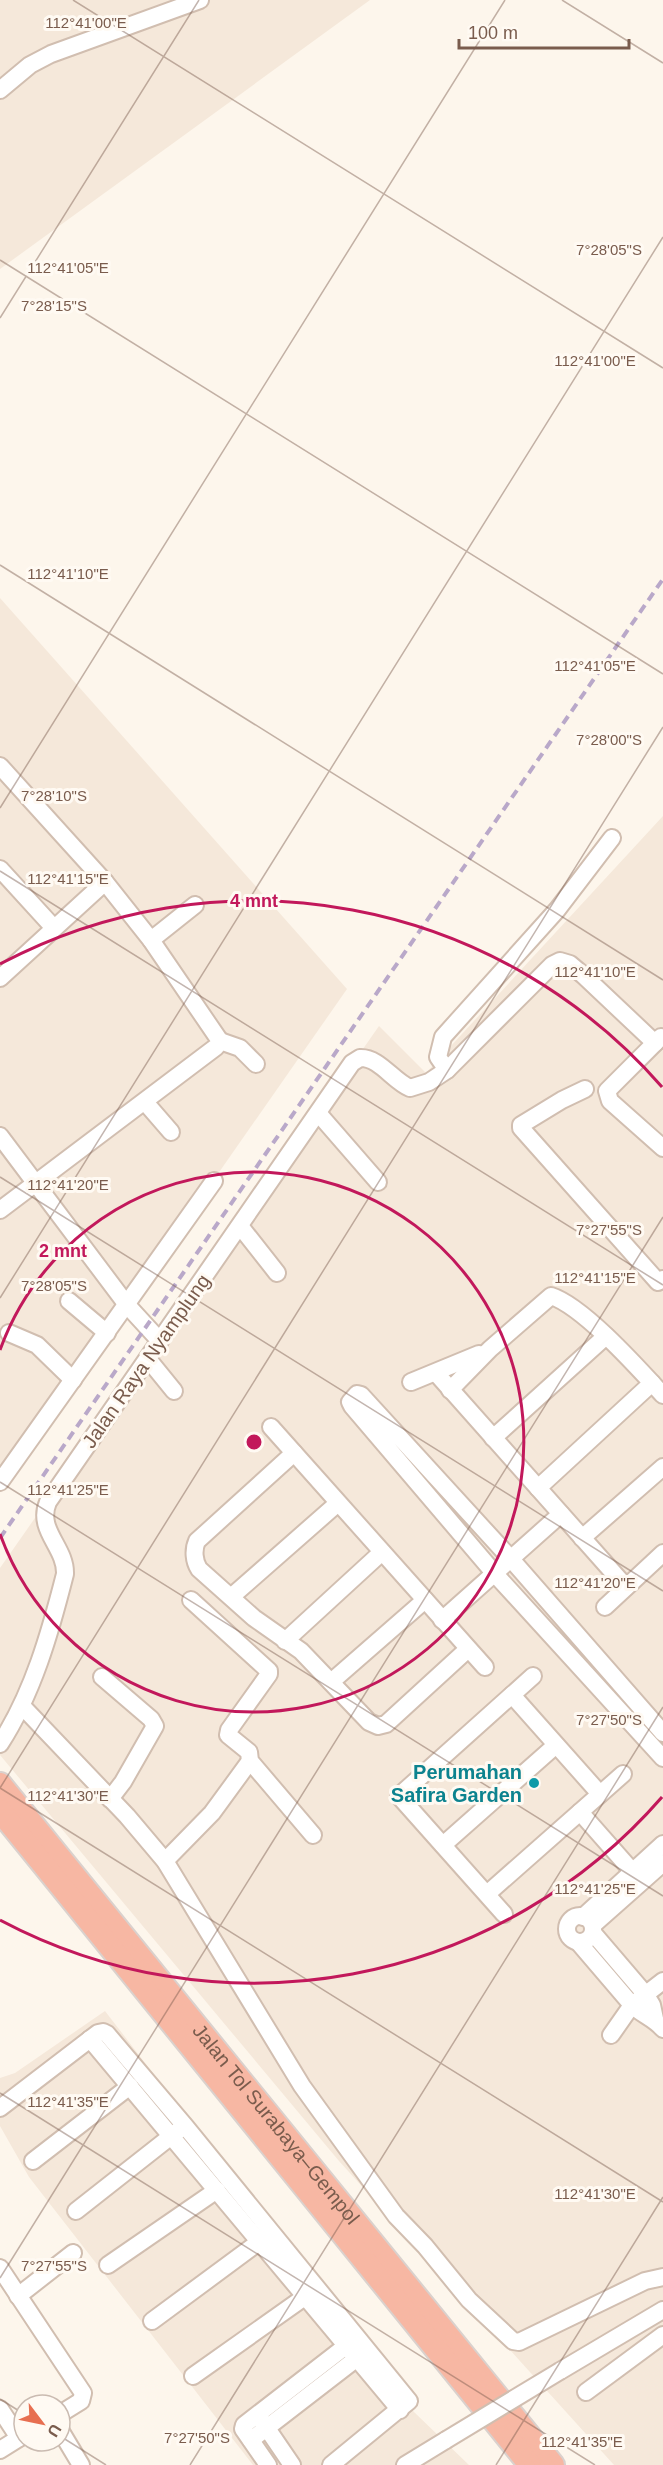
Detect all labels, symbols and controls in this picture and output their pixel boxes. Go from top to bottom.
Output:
scale bar [459,12,628,50]
text: 112°41'00"E [45,14,127,31]
text: 100 m [468,23,518,43]
text: 7°28'05"S [576,241,642,258]
text: 112°41'05"E [27,259,109,276]
text: 7°28'15"S [21,297,87,314]
text: 112°41'00"E [554,352,636,369]
text: 112°41'10"E [27,565,109,582]
text: 112°41'05"E [554,657,636,674]
text: 7°28'00"S [576,731,642,748]
text: 7°28'10"S [21,787,87,804]
text: 112°41'15"E [27,870,109,887]
text: 4 mnt [230,891,278,911]
text: 112°41'10"E [554,963,636,980]
text: 112°41'20"E [27,1176,109,1193]
text: 7°27'55"S [576,1221,642,1238]
text: 2 mnt [39,1241,87,1261]
text: 112°41'15"E [554,1269,636,1286]
street label: Jalan Raya Nyamplung [78,1270,214,1452]
text: 7°28'05"S [21,1277,87,1294]
centre of rings [244,1432,264,1452]
text: 112°41'25"E [27,1481,109,1498]
text: 112°41'20"E [554,1574,636,1591]
text: 7°27'50"S [576,1711,642,1728]
place label: Perumahan Safira Garden [391,1761,522,1806]
marker: Perumahan Safira Garden [527,1776,541,1790]
text: 112°41'30"E [27,1787,109,1804]
text: 112°41'25"E [554,1880,636,1897]
street label: Jalan Tol Surabaya–Gempol [188,2020,364,2228]
text: 112°41'35"E [27,2093,109,2110]
text: 112°41'30"E [554,2185,636,2202]
text: 7°27'55"S [21,2257,87,2274]
north arrow [12,2393,72,2453]
text: U [44,2421,65,2440]
text: 7°27'50"S [164,2429,230,2446]
text: 112°41'35"E [541,2433,623,2450]

